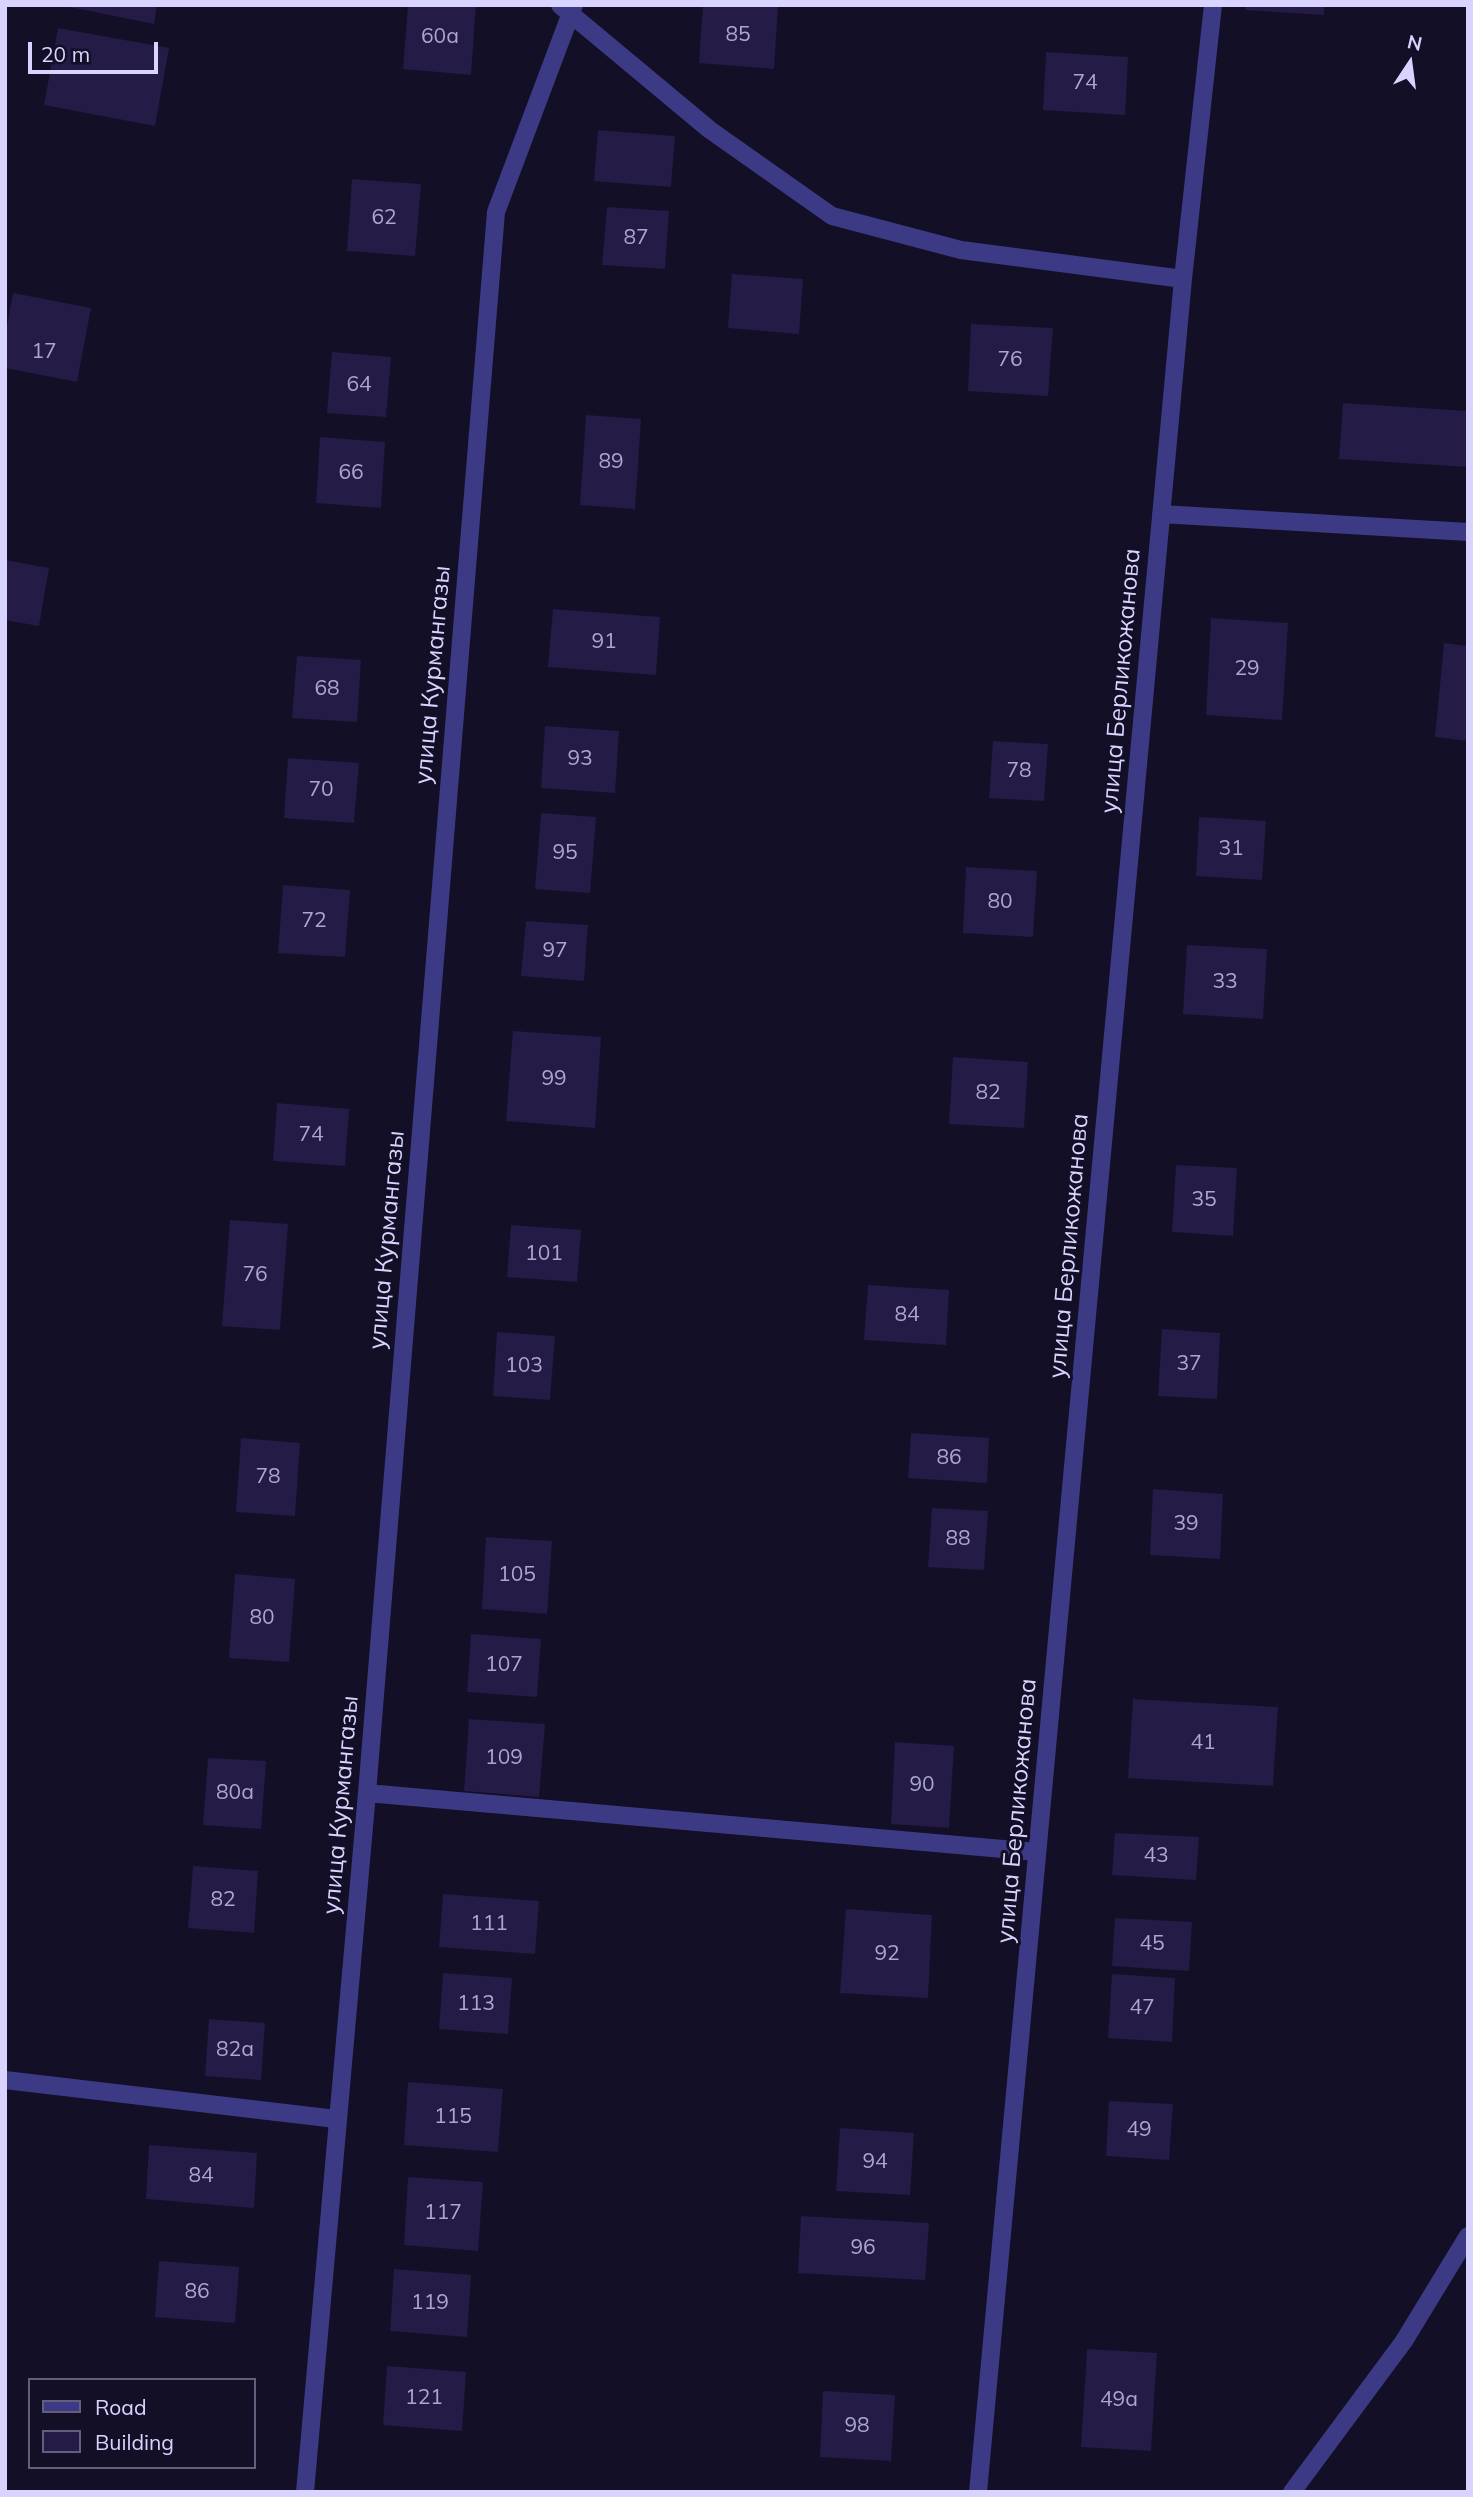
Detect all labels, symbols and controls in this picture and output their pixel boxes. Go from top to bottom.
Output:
house number: 85 [725,22,751,48]
house number: 60а [421,24,459,50]
scale bar [32,28,161,72]
north arrow [1375,28,1445,98]
text: N [1405,29,1424,56]
text: 20 m [41,41,90,67]
house number: 74 [1072,70,1098,96]
house number: 62 [371,205,397,231]
house number: 87 [623,225,649,251]
house number: 17 [31,339,57,365]
house number: 76 [997,347,1023,373]
house number: 64 [346,372,372,398]
house number: 89 [598,449,624,475]
house number: 66 [338,460,364,486]
street label: улица Берликожанова [1095,547,1147,815]
street label: улица Курмангазы [409,564,457,786]
house number: 91 [591,629,617,655]
house number: 29 [1234,656,1260,682]
house number: 68 [314,676,340,702]
house number: 93 [567,746,593,772]
house number: 78 [1006,758,1032,784]
house number: 70 [308,777,334,803]
house number: 31 [1218,836,1244,862]
house number: 95 [552,840,578,866]
house number: 80 [987,889,1013,915]
house number: 72 [301,908,327,934]
house number: 97 [542,938,568,964]
house number: 33 [1212,969,1238,995]
house number: 99 [541,1066,567,1092]
house number: 82 [975,1080,1001,1106]
street label: улица Берликожанова [1043,1112,1095,1380]
house number: 74 [298,1122,324,1148]
street label: улица Курмангазы [363,1129,411,1351]
house number: 35 [1191,1187,1217,1213]
house number: 101 [525,1241,563,1267]
house number: 76 [242,1262,268,1288]
house number: 84 [894,1302,920,1328]
house number: 37 [1176,1351,1202,1377]
house number: 103 [505,1353,543,1379]
house number: 86 [936,1445,962,1471]
house number: 78 [255,1464,281,1490]
house number: 39 [1173,1511,1199,1537]
house number: 88 [945,1526,971,1552]
house number: 105 [498,1562,536,1588]
house number: 80 [249,1605,275,1631]
house number: 107 [485,1652,523,1678]
street label: улица Берликожанова [991,1677,1043,1945]
street label: улица Курмангазы [317,1694,365,1916]
house number: 41 [1190,1730,1216,1756]
house number: 109 [485,1745,523,1771]
house number: 90 [909,1772,935,1798]
house number: 80а [216,1780,254,1806]
house number: 43 [1143,1843,1169,1869]
house number: 82 [210,1887,236,1913]
house number: 111 [470,1911,508,1937]
house number: 45 [1139,1931,1165,1957]
house number: 92 [874,1941,900,1967]
house number: 113 [457,1991,495,2017]
house number: 47 [1129,1995,1155,2021]
house number: 82а [216,2037,254,2063]
house number: 115 [434,2104,472,2130]
house number: 49 [1126,2117,1152,2143]
house number: 94 [862,2149,888,2175]
house number: 84 [188,2163,214,2189]
house number: 117 [424,2200,462,2226]
house number: 96 [850,2235,876,2261]
house number: 86 [184,2279,210,2305]
house number: 119 [411,2290,449,2316]
legend [28,2378,256,2469]
house number: 121 [405,2385,443,2411]
house number: 49а [1100,2387,1138,2413]
text: Road [95,2394,146,2420]
house number: 98 [844,2413,870,2439]
text: Building [95,2429,174,2455]

